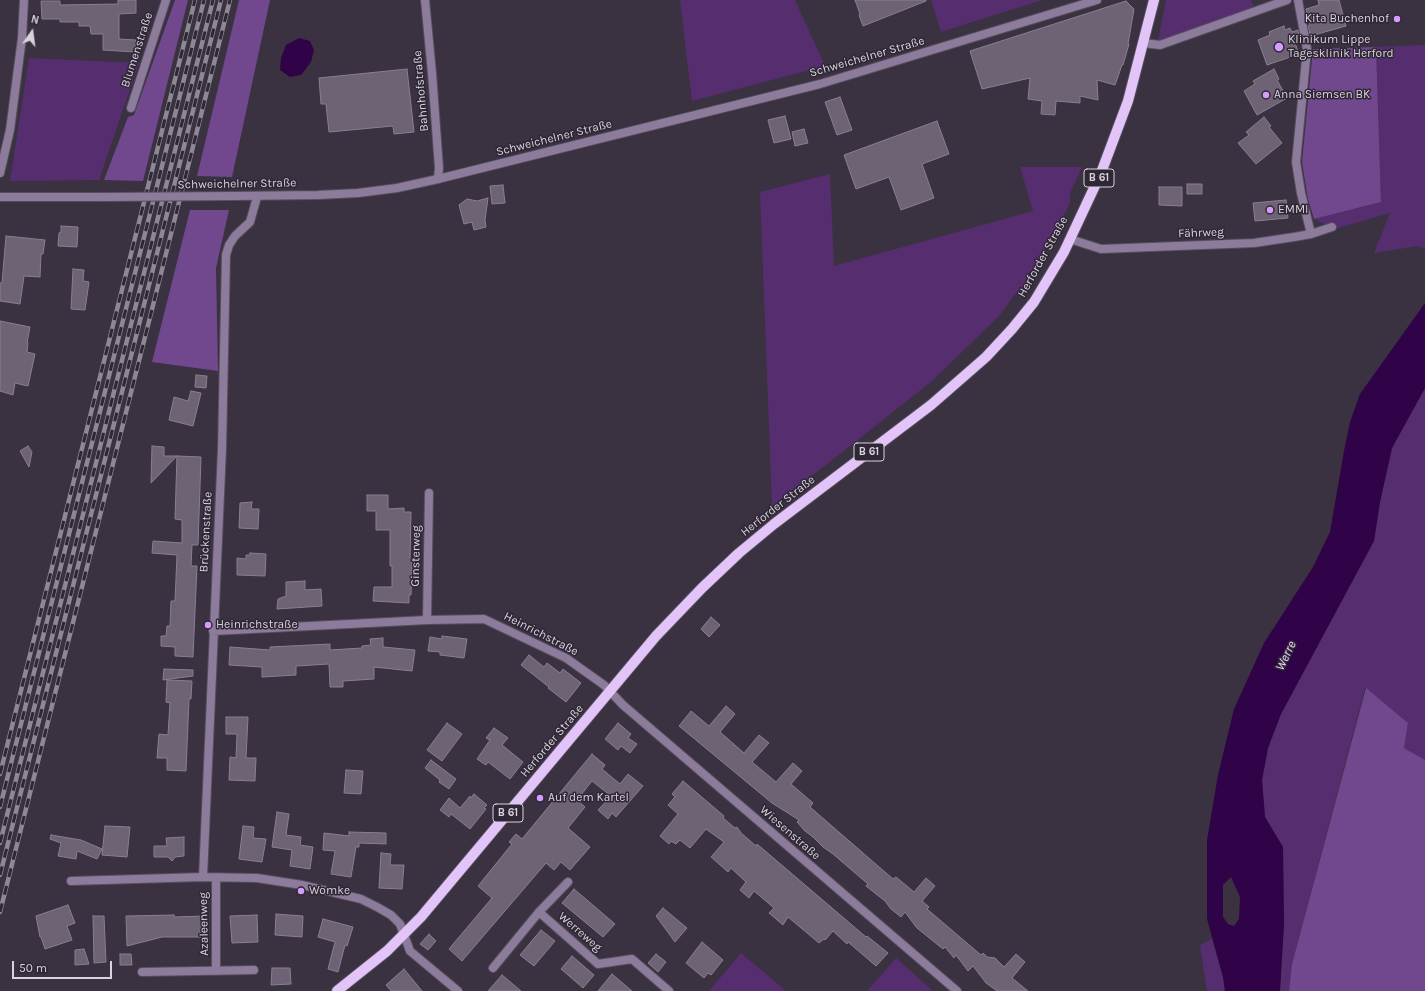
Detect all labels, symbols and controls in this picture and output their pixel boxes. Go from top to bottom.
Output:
street label: Blumenstraße [118,11,156,89]
north arrow [12,12,52,52]
place label: Kita Buchenhof [1305,12,1389,26]
text: N [30,13,40,27]
marker: Kita Buchenhof [1392,14,1402,24]
place label: Klinikum Lippe Tagesklinik Herford [1288,33,1394,61]
street label: Schweichelner Straße [808,34,926,80]
marker: Klinikum Lippe Tagesklinik Herford [1273,41,1285,53]
street label: Bahnhofstraße [410,50,432,132]
place label: Anna Siemsen BK [1274,88,1370,102]
marker: Anna Siemsen BK [1261,90,1271,100]
street label: Schweichelner Straße [495,117,613,159]
road number: B 61 [1084,169,1114,187]
street label: Schweichelner Straße [177,176,297,192]
place label: EMMI [1278,203,1308,217]
marker: EMMI [1265,205,1275,215]
street label: Herforder Straße [1015,214,1071,300]
street label: Fährweg [1178,225,1224,241]
road number: B 61 [854,443,884,461]
street label: Herforder Straße [738,473,818,539]
street label: Brückenstraße [197,491,215,573]
street label: Ginsterweg [408,525,424,587]
street label: Heinrichstraße [501,609,581,659]
place label: Heinrichstraße [216,618,298,632]
marker: Heinrichstraße [203,620,213,630]
water label: Werre [1272,639,1300,673]
street label: Herforder Straße [517,702,587,780]
place label: Auf dem Kartel [548,791,629,805]
marker: Auf dem Kartel [535,793,545,803]
street label: Wiesenstraße [757,803,823,863]
road number: B 61 [493,804,523,822]
place label: Womke [309,884,350,898]
marker: Womke [296,886,306,896]
street label: Azaleenweg [196,892,212,956]
street label: Werreweg [555,909,605,955]
scale bar [14,953,114,979]
text: 50 m [19,961,47,975]

